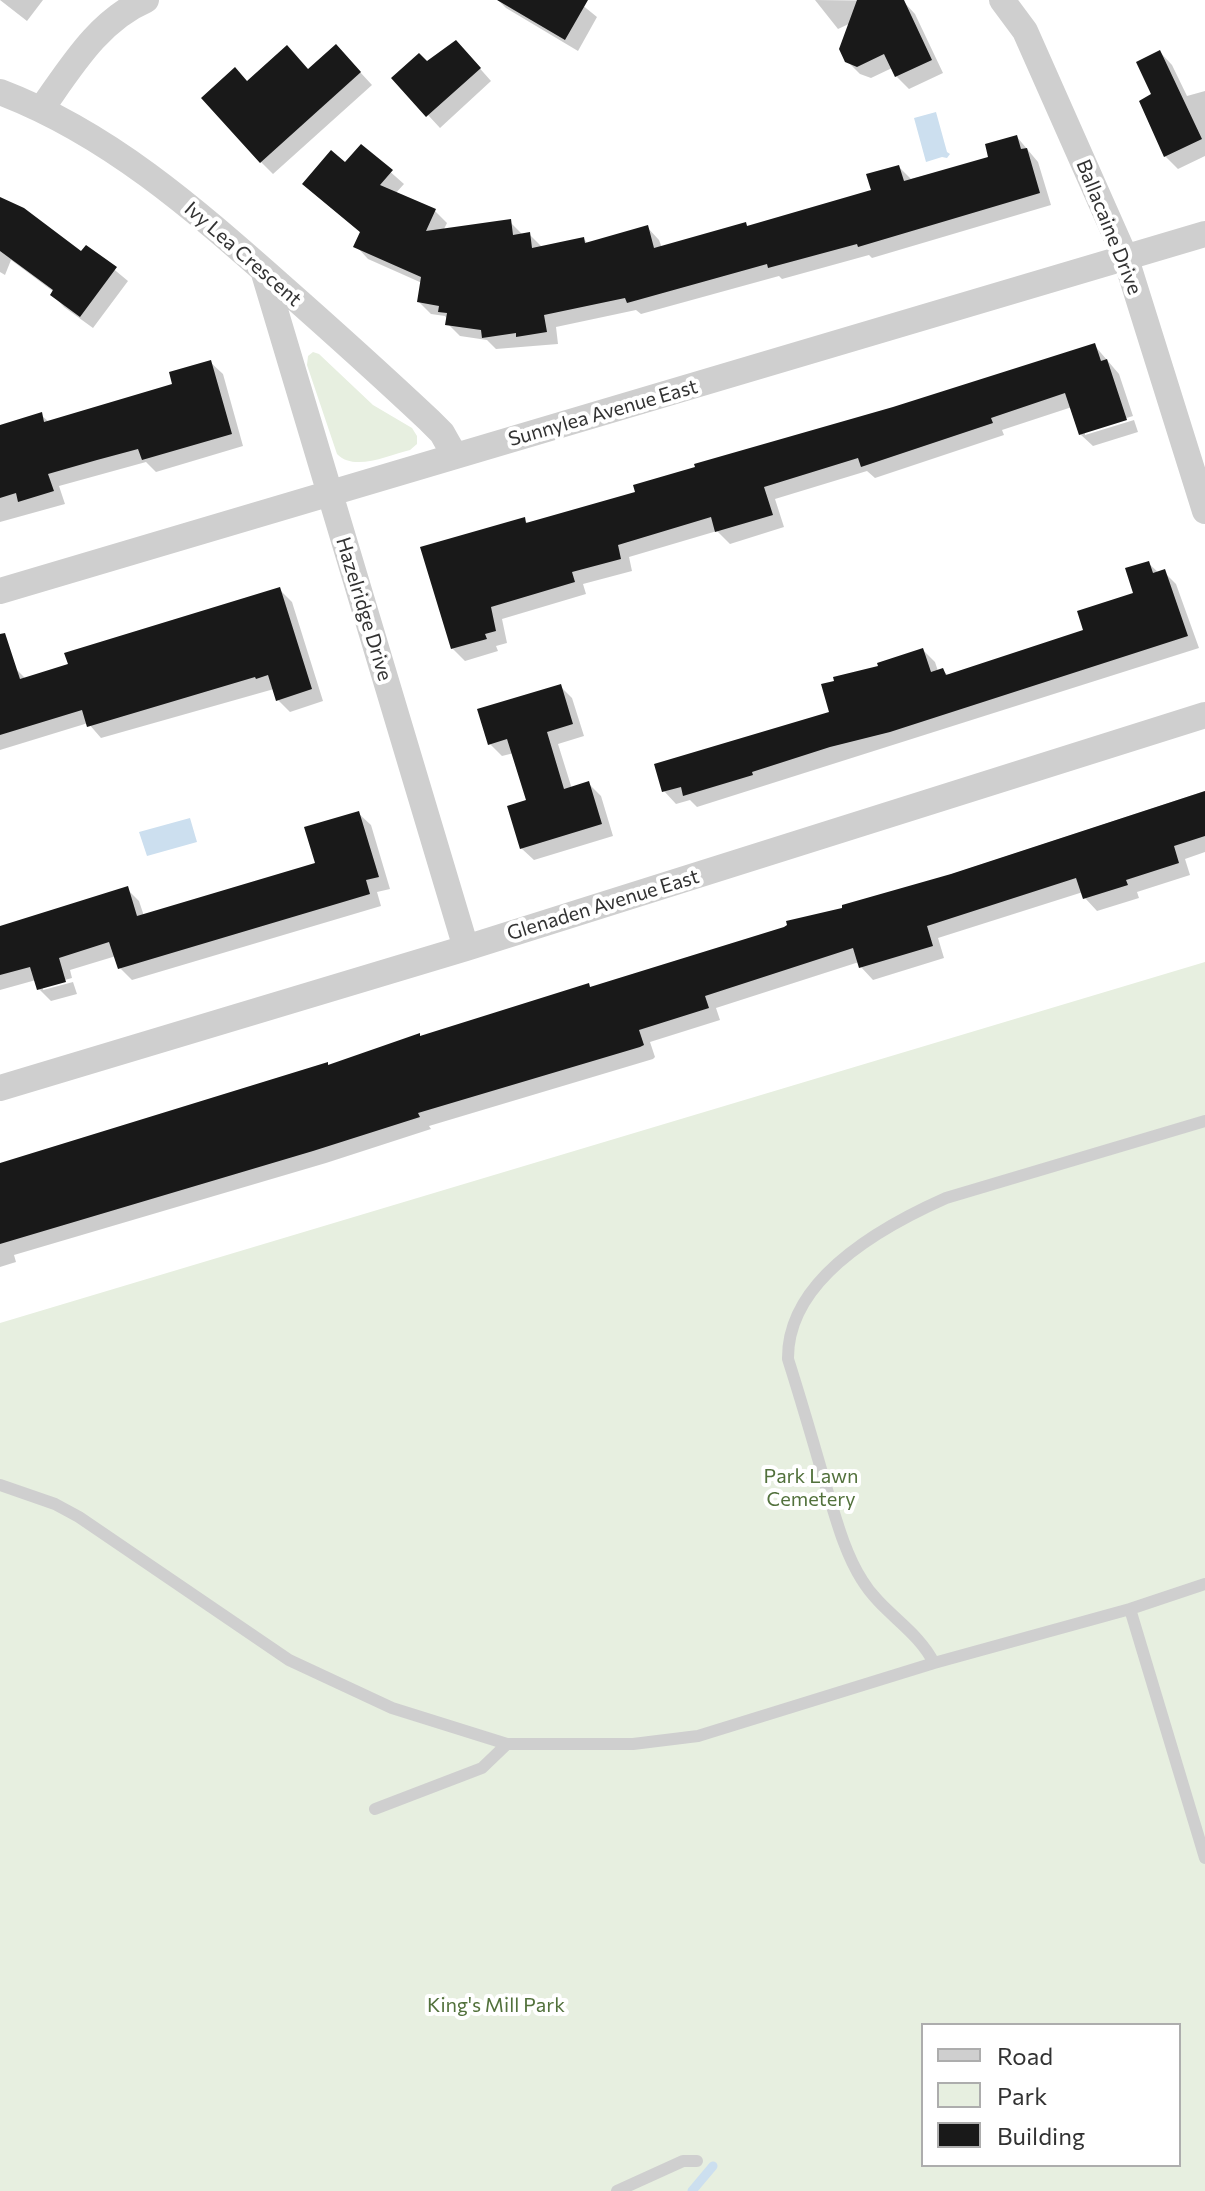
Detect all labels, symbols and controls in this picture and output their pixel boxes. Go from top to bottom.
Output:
street label: Ballacaine Drive [1071,156,1147,298]
street label: Ivy Lea Crescent [179,197,307,311]
street label: Sunnylea Avenue East [506,374,700,452]
street label: Hazelridge Drive [331,534,397,684]
street label: Glenaden Avenue East [504,864,702,946]
park label: Park Lawn Cemetery [764,1464,858,1511]
park label: King's Mill Park [427,1993,565,2017]
legend [921,2023,1181,2167]
text: Road [997,2041,1053,2070]
text: Park [997,2081,1047,2110]
text: Building [997,2121,1085,2150]

